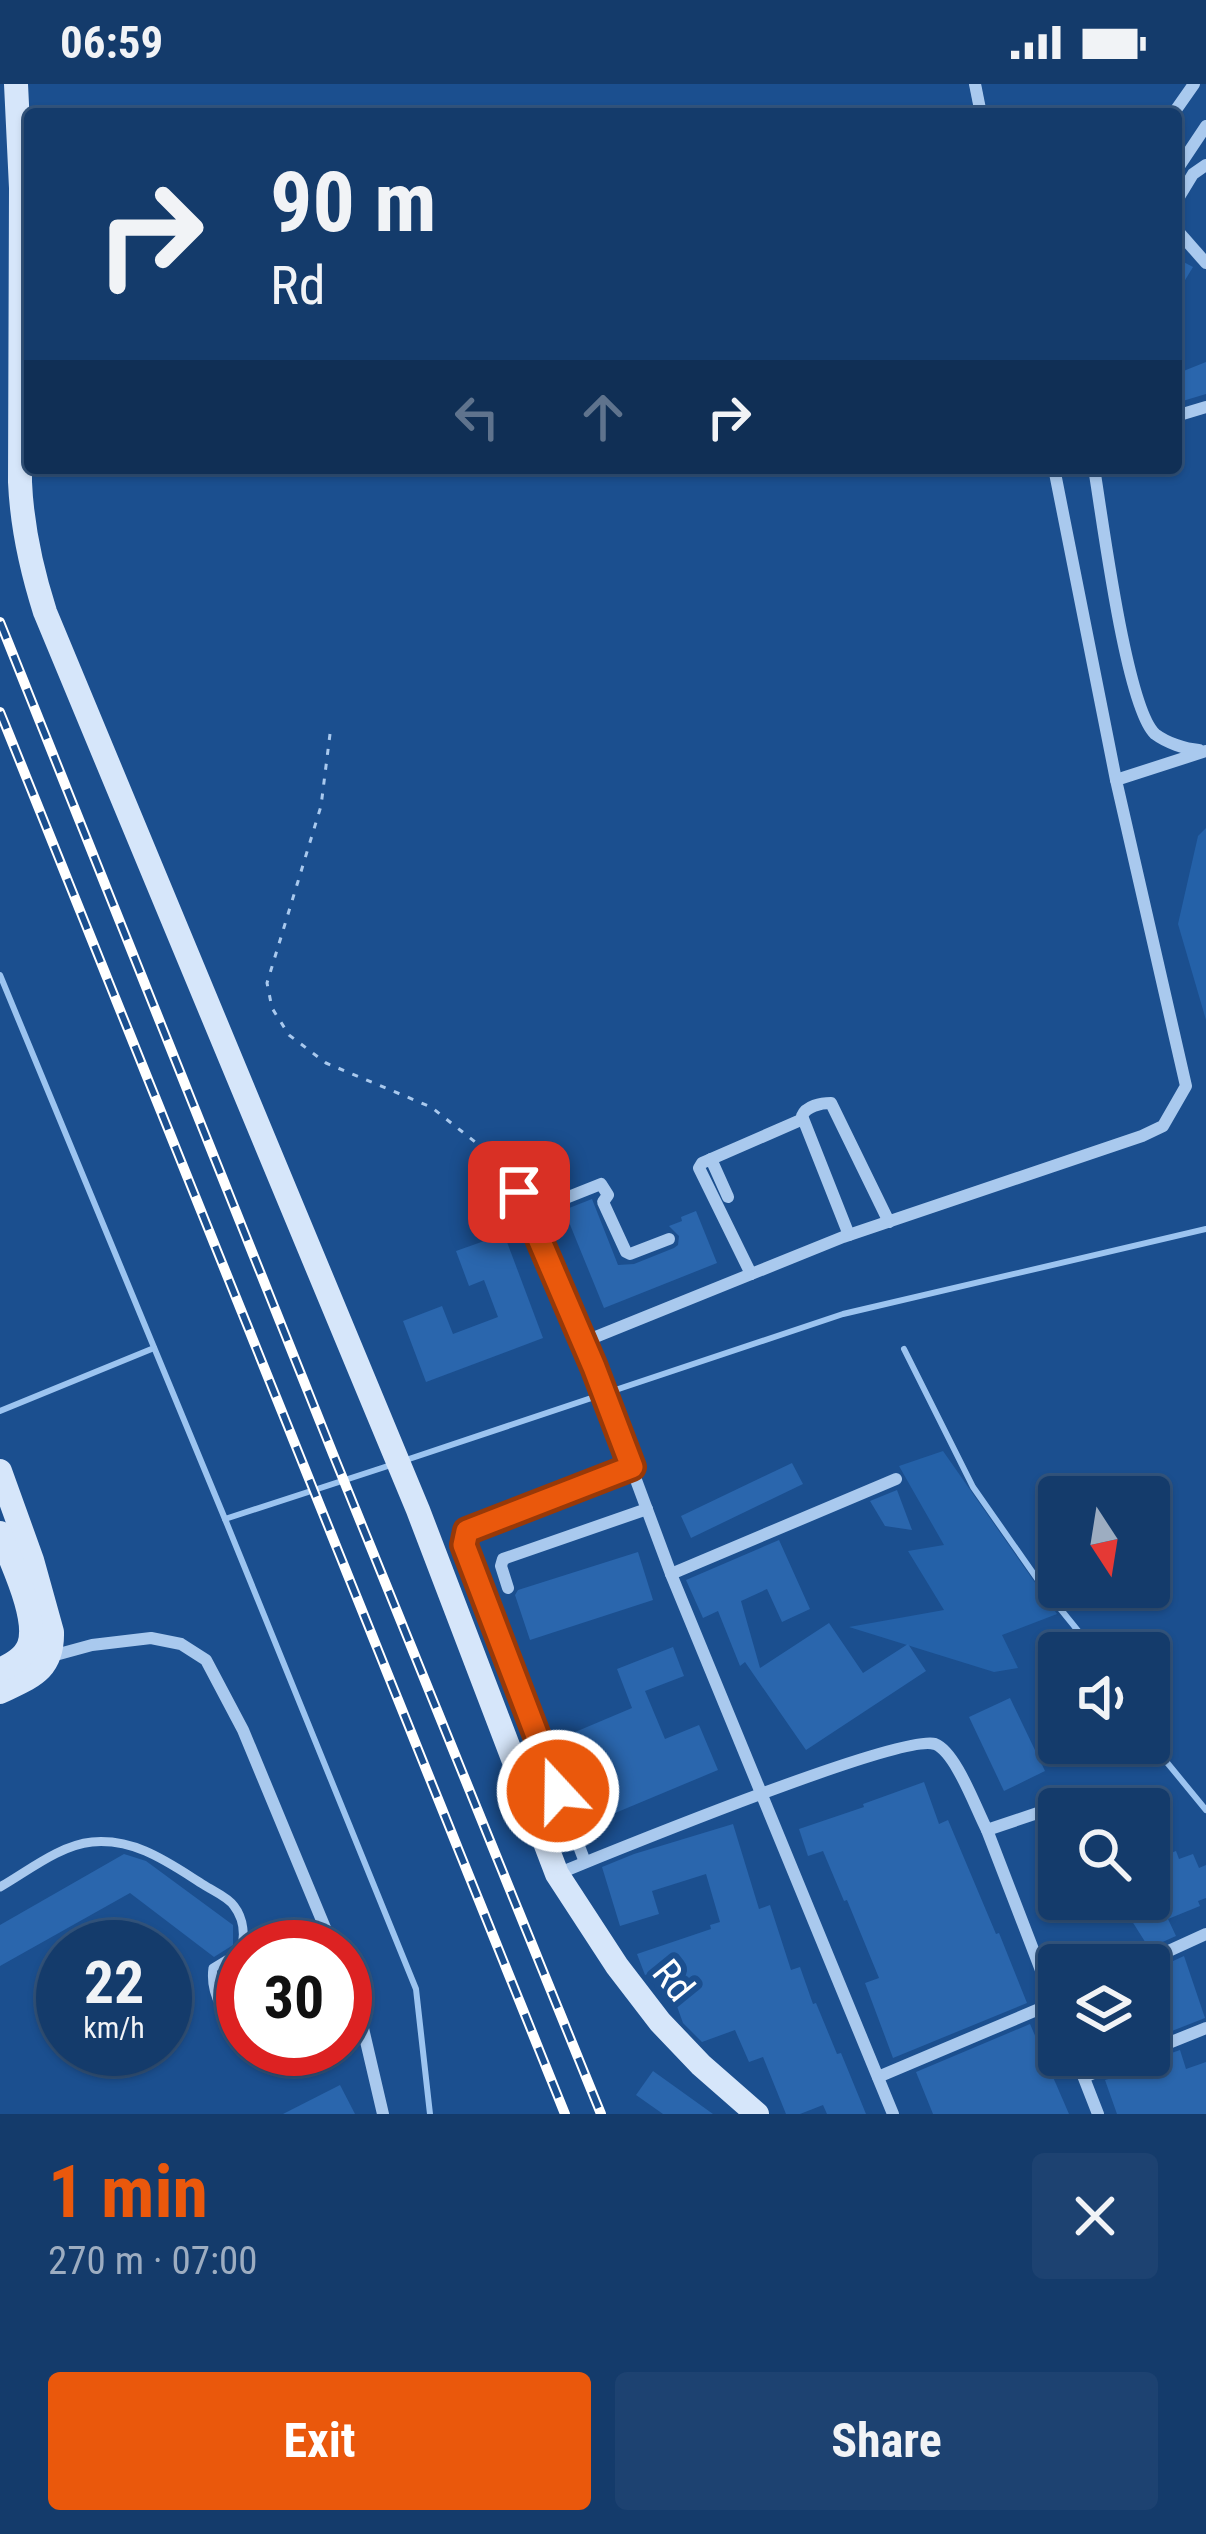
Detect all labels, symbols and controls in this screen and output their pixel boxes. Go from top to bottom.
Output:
text: 06:59 [60,16,163,69]
text: 90 m [270,153,437,252]
icon: right [72,156,228,312]
text: Rd [270,254,325,317]
icon: left [444,384,510,450]
icon: ahead [570,384,636,450]
icon: right [696,384,762,450]
pin [468,1141,570,1243]
icon: arrive [486,1159,552,1225]
north arrow [1038,1476,1170,1608]
map controls [1038,1476,1170,2076]
button: sound [1038,1632,1170,1764]
position arrow [495,1728,621,1854]
button: search [1038,1788,1170,1920]
speed limit sign: 30 [216,1920,372,2076]
button: layers [1038,1944,1170,2076]
text: 22 [84,1947,144,2018]
street label: Rd [643,1951,704,2011]
text: km/h [83,2010,145,2045]
text: 1 min [48,2150,208,2235]
button: close [1032,2153,1158,2279]
text: 270 m · 07:00 [48,2238,258,2284]
button: Exit [48,2372,591,2510]
button: Share [615,2372,1158,2510]

